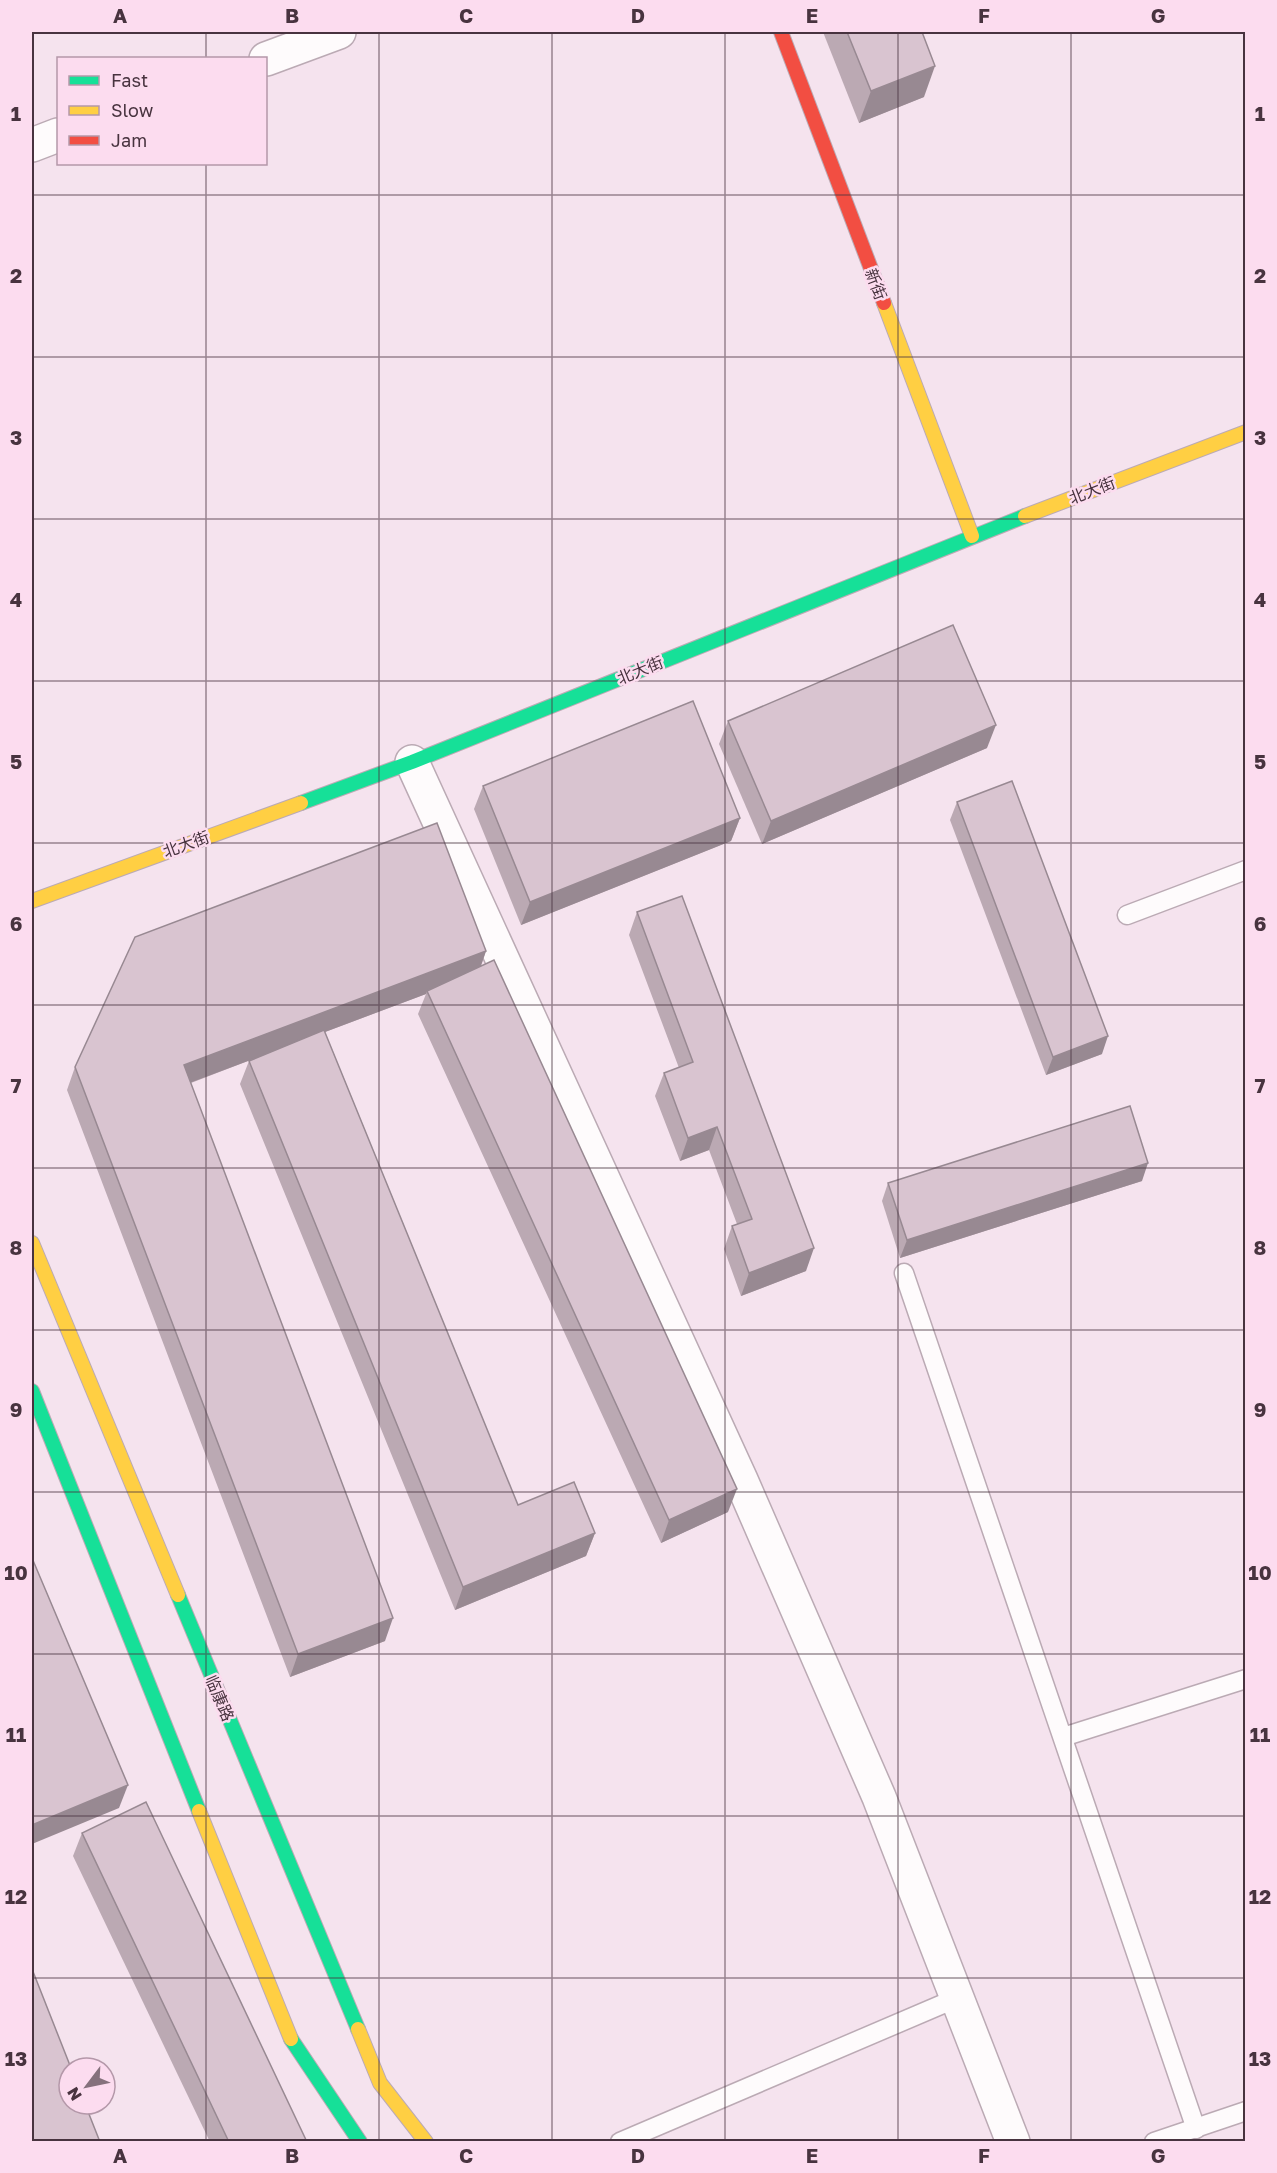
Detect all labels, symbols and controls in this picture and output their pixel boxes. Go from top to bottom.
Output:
text: A [113,3,127,27]
text: B [285,3,299,27]
text: C [459,3,473,27]
text: D [631,3,645,27]
text: E [806,3,818,27]
text: F [978,3,990,27]
text: G [1151,3,1165,27]
legend [57,57,267,165]
text: Fast [111,69,148,91]
text: Slow [111,99,154,121]
text: 1 [11,101,21,125]
text: 1 [1255,101,1265,125]
text: Jam [111,129,147,151]
text: 2 [10,263,22,287]
text: 2 [1254,263,1266,287]
street label: 新街 [861,265,891,303]
text: 3 [10,425,22,449]
text: 3 [1254,425,1266,449]
street label: 北大街 [1066,472,1118,508]
text: 4 [10,587,22,611]
text: 4 [1254,587,1266,611]
street label: 北大街 [614,652,666,688]
text: 5 [10,749,22,773]
text: 5 [1254,749,1266,773]
street label: 北大街 [160,826,212,862]
text: 6 [10,911,22,935]
text: 6 [1254,911,1266,935]
text: 7 [11,1073,22,1097]
text: 7 [1255,1073,1266,1097]
text: 8 [10,1235,22,1259]
text: 8 [1254,1235,1266,1259]
text: 9 [10,1397,22,1421]
text: 9 [1254,1397,1266,1421]
text: 10 [4,1560,28,1584]
text: 10 [1248,1560,1272,1584]
street label: 临康路 [201,1672,239,1724]
text: 11 [6,1722,26,1746]
text: 11 [1250,1722,1270,1746]
text: 12 [5,1884,27,1908]
text: 12 [1249,1884,1271,1908]
text: 13 [5,2046,27,2070]
text: 13 [1249,2046,1271,2070]
north arrow [57,2056,117,2116]
text: N [63,2083,86,2104]
text: A [113,2143,127,2167]
text: B [285,2143,299,2167]
text: C [459,2143,473,2167]
text: D [631,2143,645,2167]
text: E [806,2143,818,2167]
text: F [978,2143,990,2167]
text: G [1151,2143,1165,2167]

